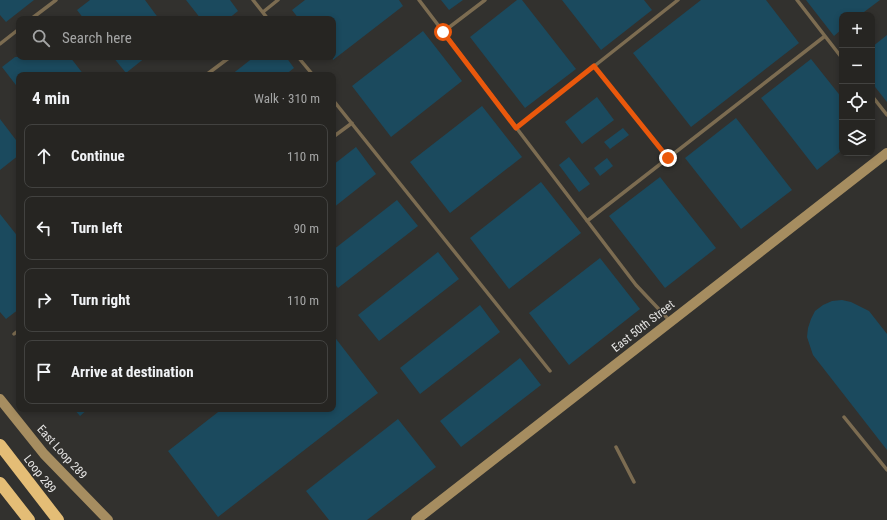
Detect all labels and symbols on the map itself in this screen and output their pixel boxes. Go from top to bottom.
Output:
route start [434,23,452,41]
route end [659,149,677,167]
street label: East 50th Street [609,297,677,355]
street label: East Loop 289 [34,422,90,482]
street label: Loop 289 [21,452,59,496]

